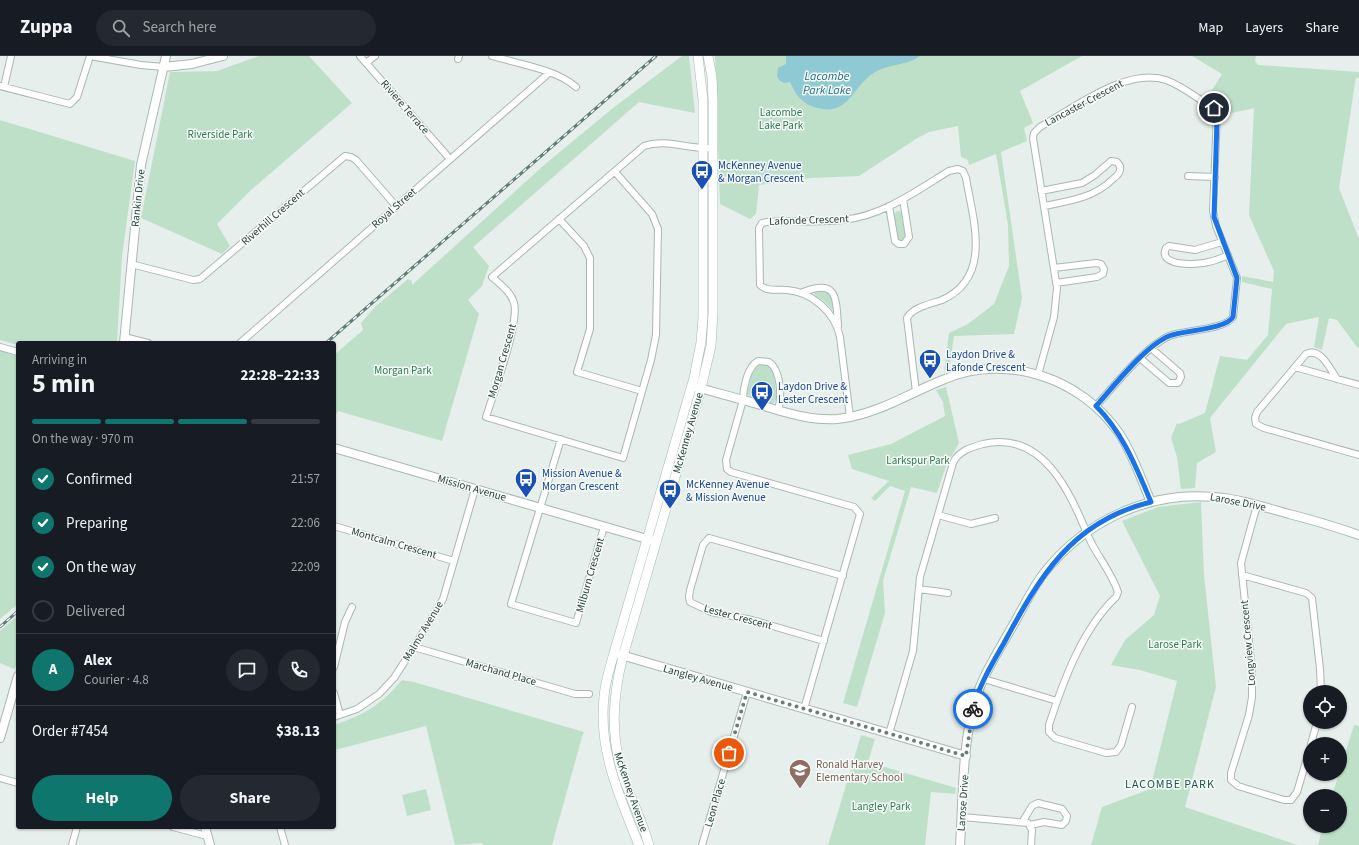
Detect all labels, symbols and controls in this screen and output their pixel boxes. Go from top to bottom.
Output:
search box [96,10,376,46]
text: Zuppa [20,14,72,41]
icon: search [110,17,132,39]
text: Search here [142,17,216,38]
text: Map [1198,18,1223,38]
text: Layers [1245,18,1283,38]
text: Share [1305,18,1339,38]
water label: Lacombe Park Lake [803,68,851,99]
street label: Lancaster Crescent [1042,76,1126,130]
street label: Riviere Terrace [377,77,433,138]
pin [1197,91,1231,125]
icon: home [1203,97,1225,119]
park label: Lacombe Lake Park [759,105,804,133]
park label: Riverside Park [188,127,253,142]
bus stop icon: McKenney Avenue & Morgan Crescent [689,158,715,191]
place label: McKenney Avenue & Morgan Crescent [718,158,804,186]
street label: Rankin Drive [128,168,149,228]
street label: Royal Street [368,184,420,232]
street label: Riverhill Crescent [238,185,308,249]
street label: Lafonde Crescent [769,211,849,229]
street label: Morgan Crescent [484,322,520,400]
bus stop icon: Laydon Drive & Lafonde Crescent [917,347,943,380]
place label: Laydon Drive & Lafonde Crescent [946,347,1026,375]
text: Arriving in [32,351,87,369]
park label: Morgan Park [374,363,432,378]
text: 5 min [32,365,95,402]
text: 22:28–22:33 [240,365,320,386]
bus stop icon: Laydon Drive & Lester Crescent [749,379,775,412]
place label: Laydon Drive & Lester Crescent [778,379,848,407]
street label: McKenney Avenue [669,390,707,475]
text: On the way · 970 m [32,430,134,448]
park label: Larkspur Park [886,453,950,468]
bus stop icon: Mission Avenue & Morgan Crescent [513,466,539,499]
place label: Mission Avenue & Morgan Crescent [542,466,622,494]
icon: check [32,468,54,490]
text: Confirmed [66,469,132,490]
text: 21:57 [291,470,320,488]
street label: Mission Avenue [436,471,509,505]
bus stop icon: McKenney Avenue & Mission Avenue [657,477,683,510]
place label: McKenney Avenue & Mission Avenue [686,477,770,505]
street label: Larose Drive [1209,489,1268,515]
icon: check [32,512,54,534]
text: Preparing [66,513,127,534]
text: 22:06 [291,514,320,532]
street label: Montcalm Crescent [350,524,439,562]
street label: Milburn Crescent [572,535,608,614]
icon: check [32,556,54,578]
text: On the way [66,557,136,578]
text: 22:09 [291,558,320,576]
street label: Malmo Avenue [399,598,447,664]
street label: Longview Crescent [1237,599,1259,687]
text: Delivered [66,601,125,622]
street label: Lester Crescent [702,601,774,633]
park label: Larose Park [1148,637,1202,652]
button: chat [226,649,268,691]
button: phone [278,649,320,691]
text: Alex [84,650,112,671]
street label: Marchand Place [464,655,539,689]
text: A [49,659,57,680]
street label: Langley Avenue [661,661,735,695]
text: Courier · 4.8 [84,671,149,689]
map controls [1303,685,1347,833]
button: locate [1303,685,1347,729]
courier [953,689,993,729]
icon: bike [962,698,984,720]
text: Order #7454 [32,721,108,742]
text: $38.13 [276,721,320,742]
pin [712,736,746,770]
button: + [1303,737,1347,781]
icon: bag [718,742,740,764]
street label: McKenney Avenue [610,750,652,834]
school or university icon: Ronald Harvey Elementary School [787,757,813,790]
place label: Ronald Harvey Elementary School [816,757,903,785]
street label: Larose Drive [954,774,972,832]
button: Help [32,775,172,821]
button: Share [180,775,320,821]
district label: LACOMBE PARK [1125,776,1215,793]
street label: Leon Place [701,777,729,829]
button: − [1303,789,1347,833]
park label: Langley Park [852,799,911,814]

